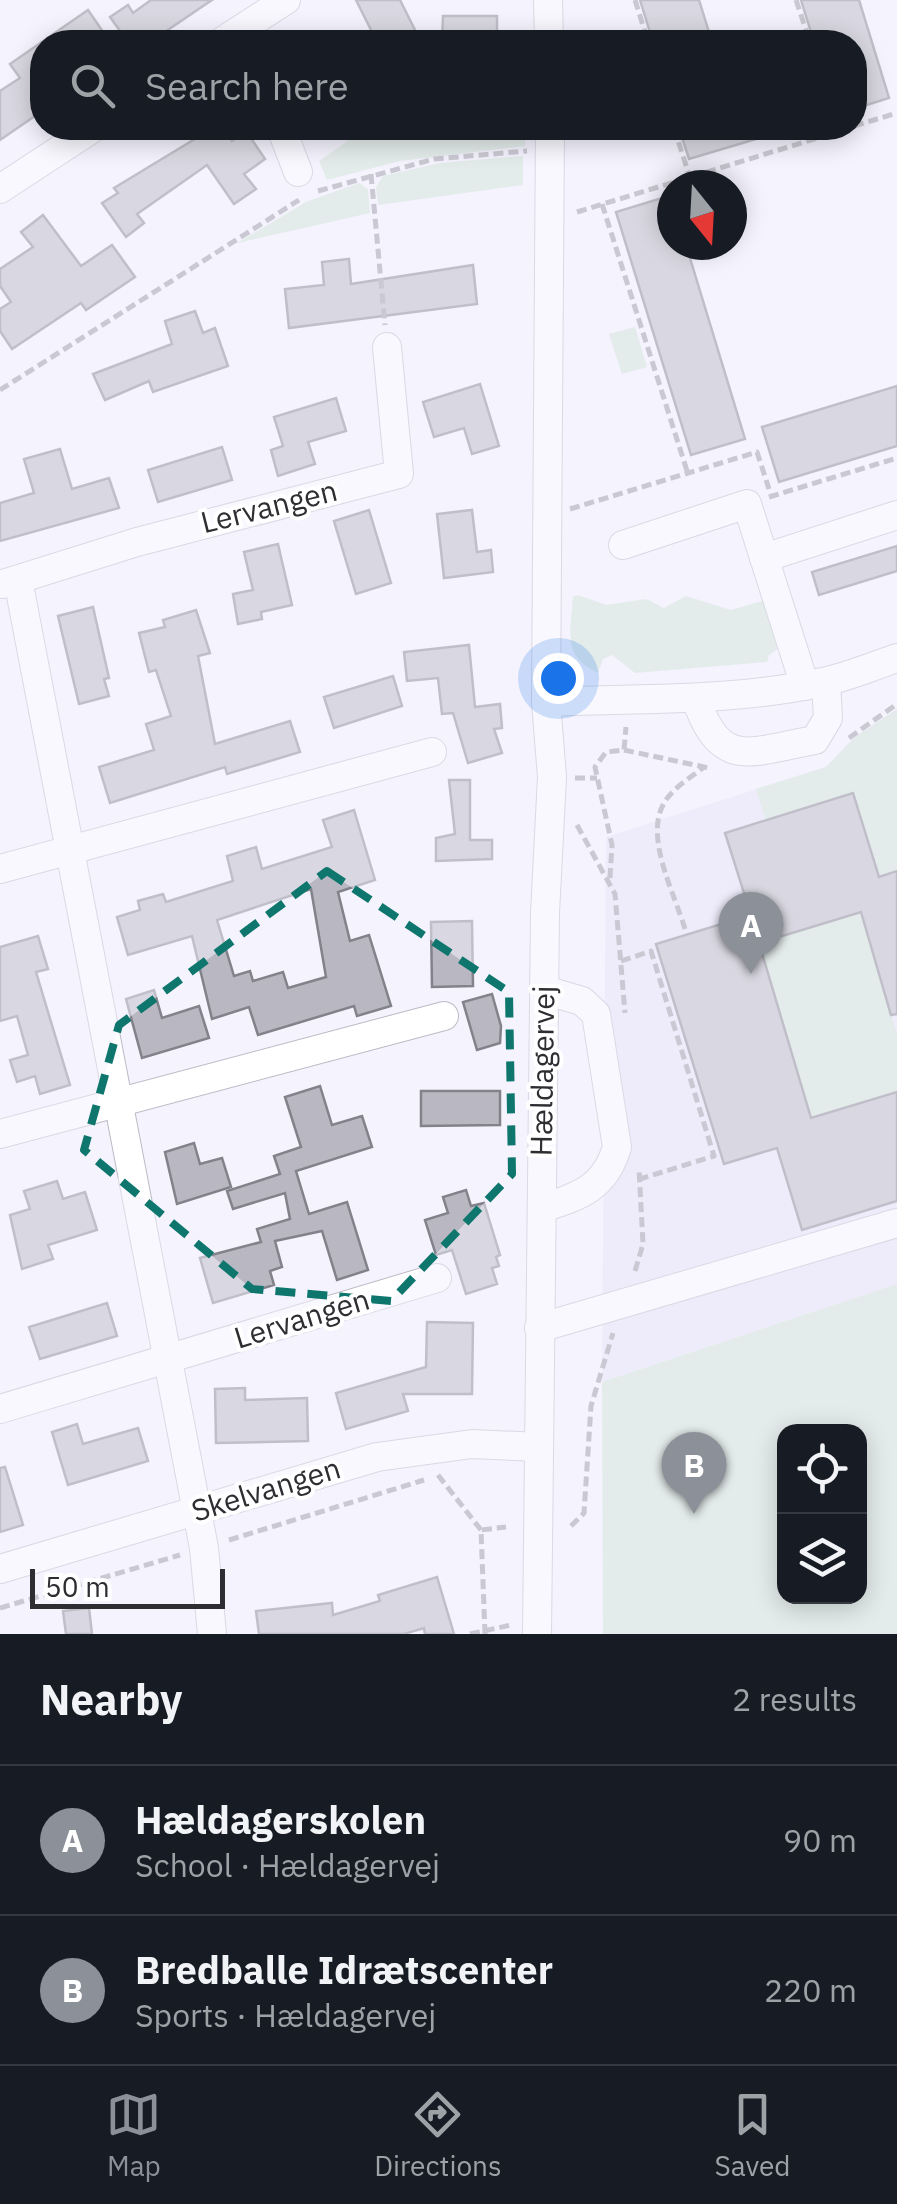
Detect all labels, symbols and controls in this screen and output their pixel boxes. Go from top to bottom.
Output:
search box [30,30,867,140]
icon: search [65,58,120,113]
text: Search here [145,61,349,110]
north arrow [657,170,747,260]
street label: Lervangen [196,470,341,541]
your location [533,653,584,704]
pin: A [718,892,784,974]
street label: Hældagervej [521,985,562,1157]
street label: Lervangen [229,1279,374,1357]
map controls [777,1424,867,1604]
button: locate [777,1424,867,1514]
pin: B [662,1432,726,1514]
street label: Skelvangen [186,1447,345,1530]
button: layers [777,1514,867,1604]
scale bar [30,1564,225,1608]
text: 50 m [45,1568,110,1605]
text: Nearby [40,1672,182,1727]
text: 2 results [732,1678,857,1720]
text: Hældagerskolen [135,1795,426,1844]
text: A [62,1819,83,1861]
text: 90 m [783,1819,857,1861]
text: School · Hældagervej [135,1844,440,1886]
text: Bredballe Idrætscenter [135,1945,553,1994]
text: B [62,1969,83,2011]
text: 220 m [764,1969,857,2011]
text: Sports · Hældagervej [135,1994,436,2036]
tab: Map [106,2087,161,2184]
tab: Directions [374,2087,502,2184]
tab: Saved [714,2087,791,2184]

